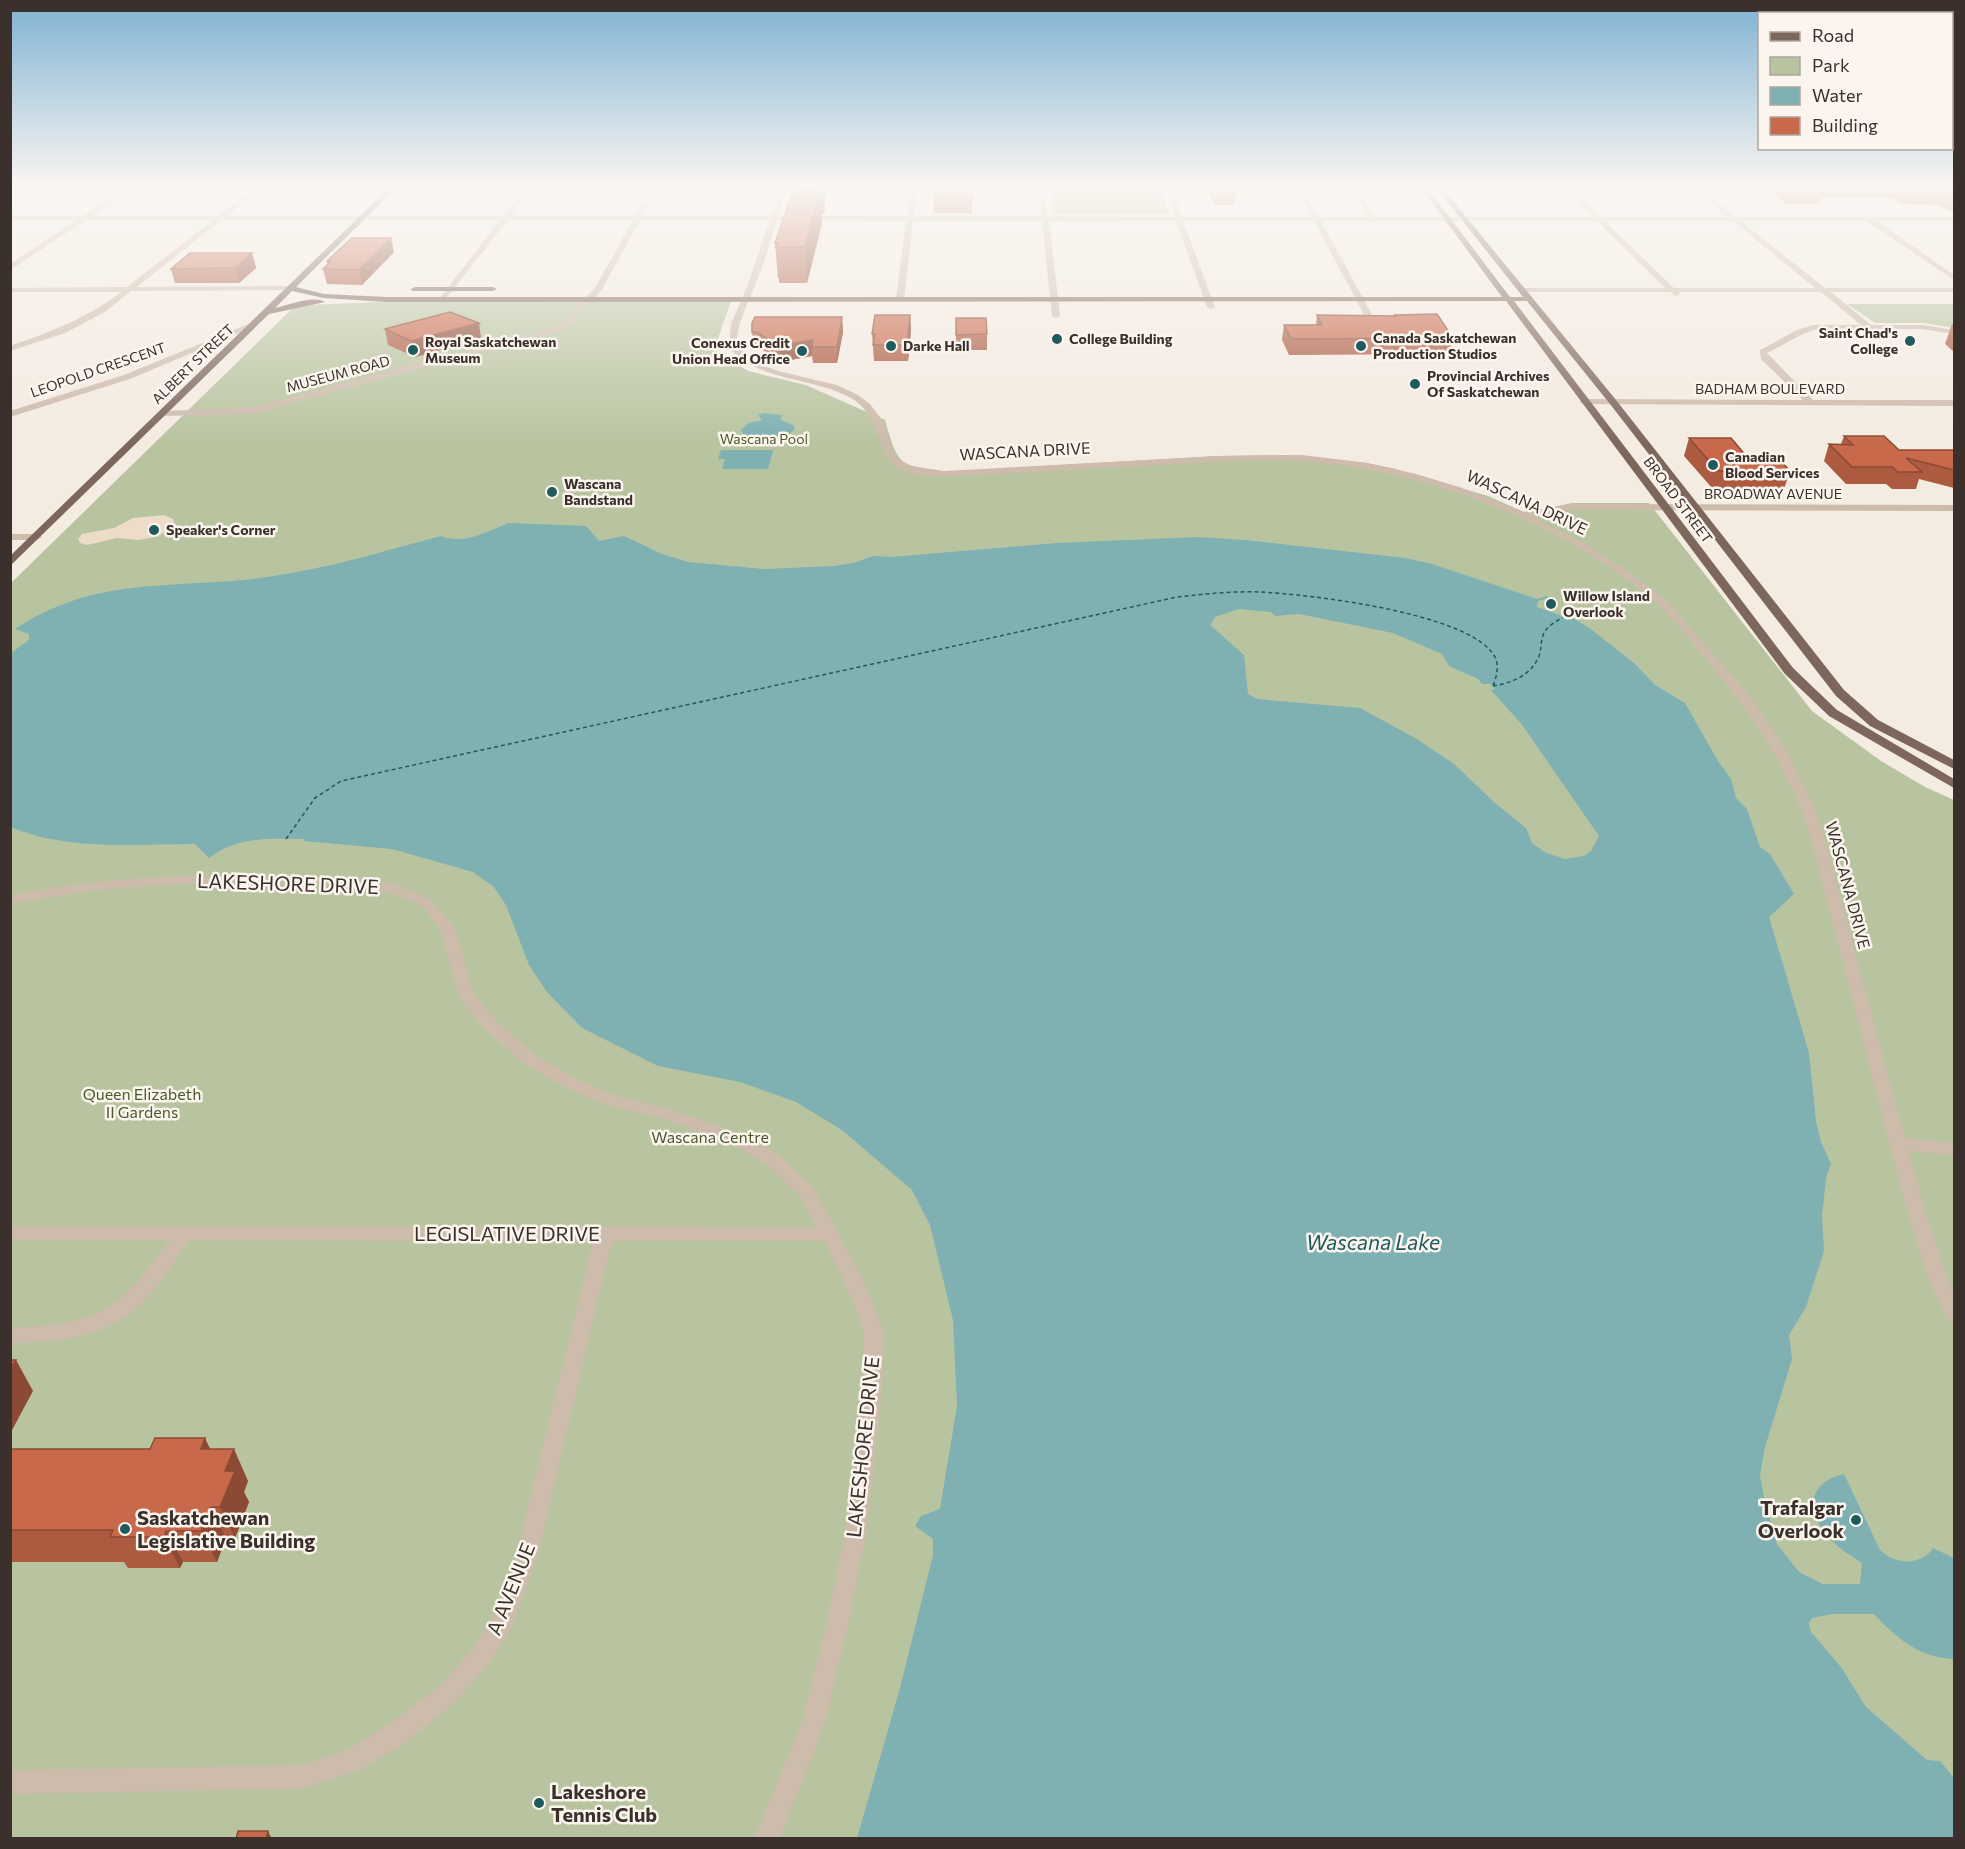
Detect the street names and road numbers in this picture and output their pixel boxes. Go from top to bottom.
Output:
street label: ALBERT STREET [148,320,237,407]
street label: LEOPOLD CRESCENT [28,338,168,401]
street label: MUSEUM ROAD [284,352,391,395]
street label: BADHAM BOULEVARD [1695,380,1845,397]
street label: WASCANA DRIVE [959,438,1091,463]
street label: BROAD STREET [1640,453,1716,546]
street label: WASCANA DRIVE [1464,465,1591,538]
street label: BROADWAY AVENUE [1704,485,1842,502]
street label: WASCANA DRIVE [1822,819,1875,951]
street label: LAKESHORE DRIVE [197,868,379,898]
street label: LEGISLATIVE DRIVE [414,1221,600,1245]
street label: LAKESHORE DRIVE [841,1355,883,1539]
street label: A AVENUE [481,1539,539,1638]

